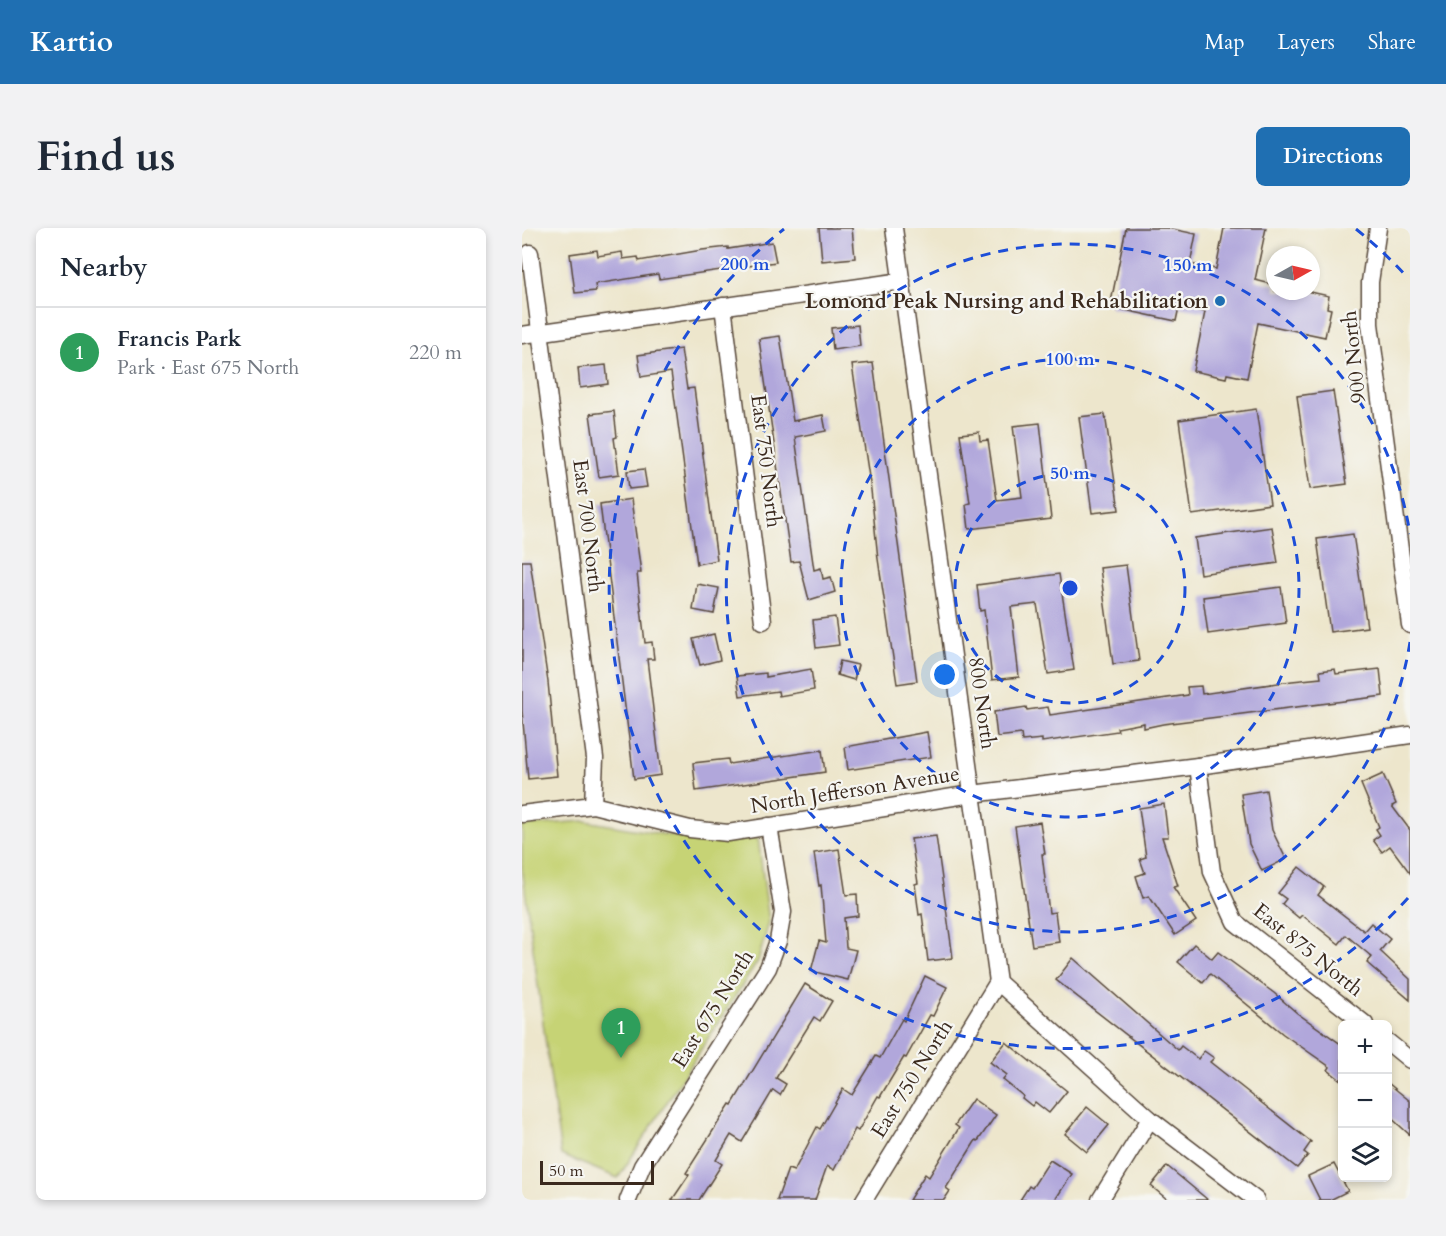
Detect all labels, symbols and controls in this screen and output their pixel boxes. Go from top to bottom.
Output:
text: Kartio [30,23,113,61]
text: Map [1205,28,1245,57]
text: Layers [1278,28,1335,57]
text: Share [1368,28,1416,57]
button: Directions [1256,127,1410,186]
text: Find us [36,128,176,185]
north arrow [1266,246,1320,300]
text: Nearby [60,250,148,285]
text: 200 m [720,252,770,277]
text: 150 m [1163,253,1213,278]
place label: Lomond Peak Nursing and Rehabilitation [805,287,1208,316]
marker: Lomond Peak Nursing and Rehabilitation [1213,294,1227,308]
street label: 900 North [1335,309,1373,405]
text: Francis Park [117,324,242,354]
text: 1 [74,339,85,366]
text: 220 m [409,339,462,366]
text: 100 m [1045,347,1095,372]
text: Park · East 675 North [117,354,299,381]
street label: East 750 North [743,393,789,530]
street label: East 700 North [565,458,611,595]
text: 50 m [1050,461,1090,486]
centre of rings [1060,578,1080,598]
street label: 800 North [961,655,1003,752]
your location [930,660,959,689]
street label: North Jefferson Avenue [748,759,962,821]
street label: East 875 North [1247,896,1370,1004]
street label: East 675 North [665,944,761,1074]
pin: 1 [602,1008,640,1058]
street label: East 750 North [864,1014,960,1144]
map controls [1338,1020,1392,1182]
button: + [1338,1020,1392,1074]
button: − [1338,1074,1392,1128]
button: layers [1338,1128,1392,1182]
scale bar [540,1158,654,1186]
text: 50 m [549,1160,583,1182]

